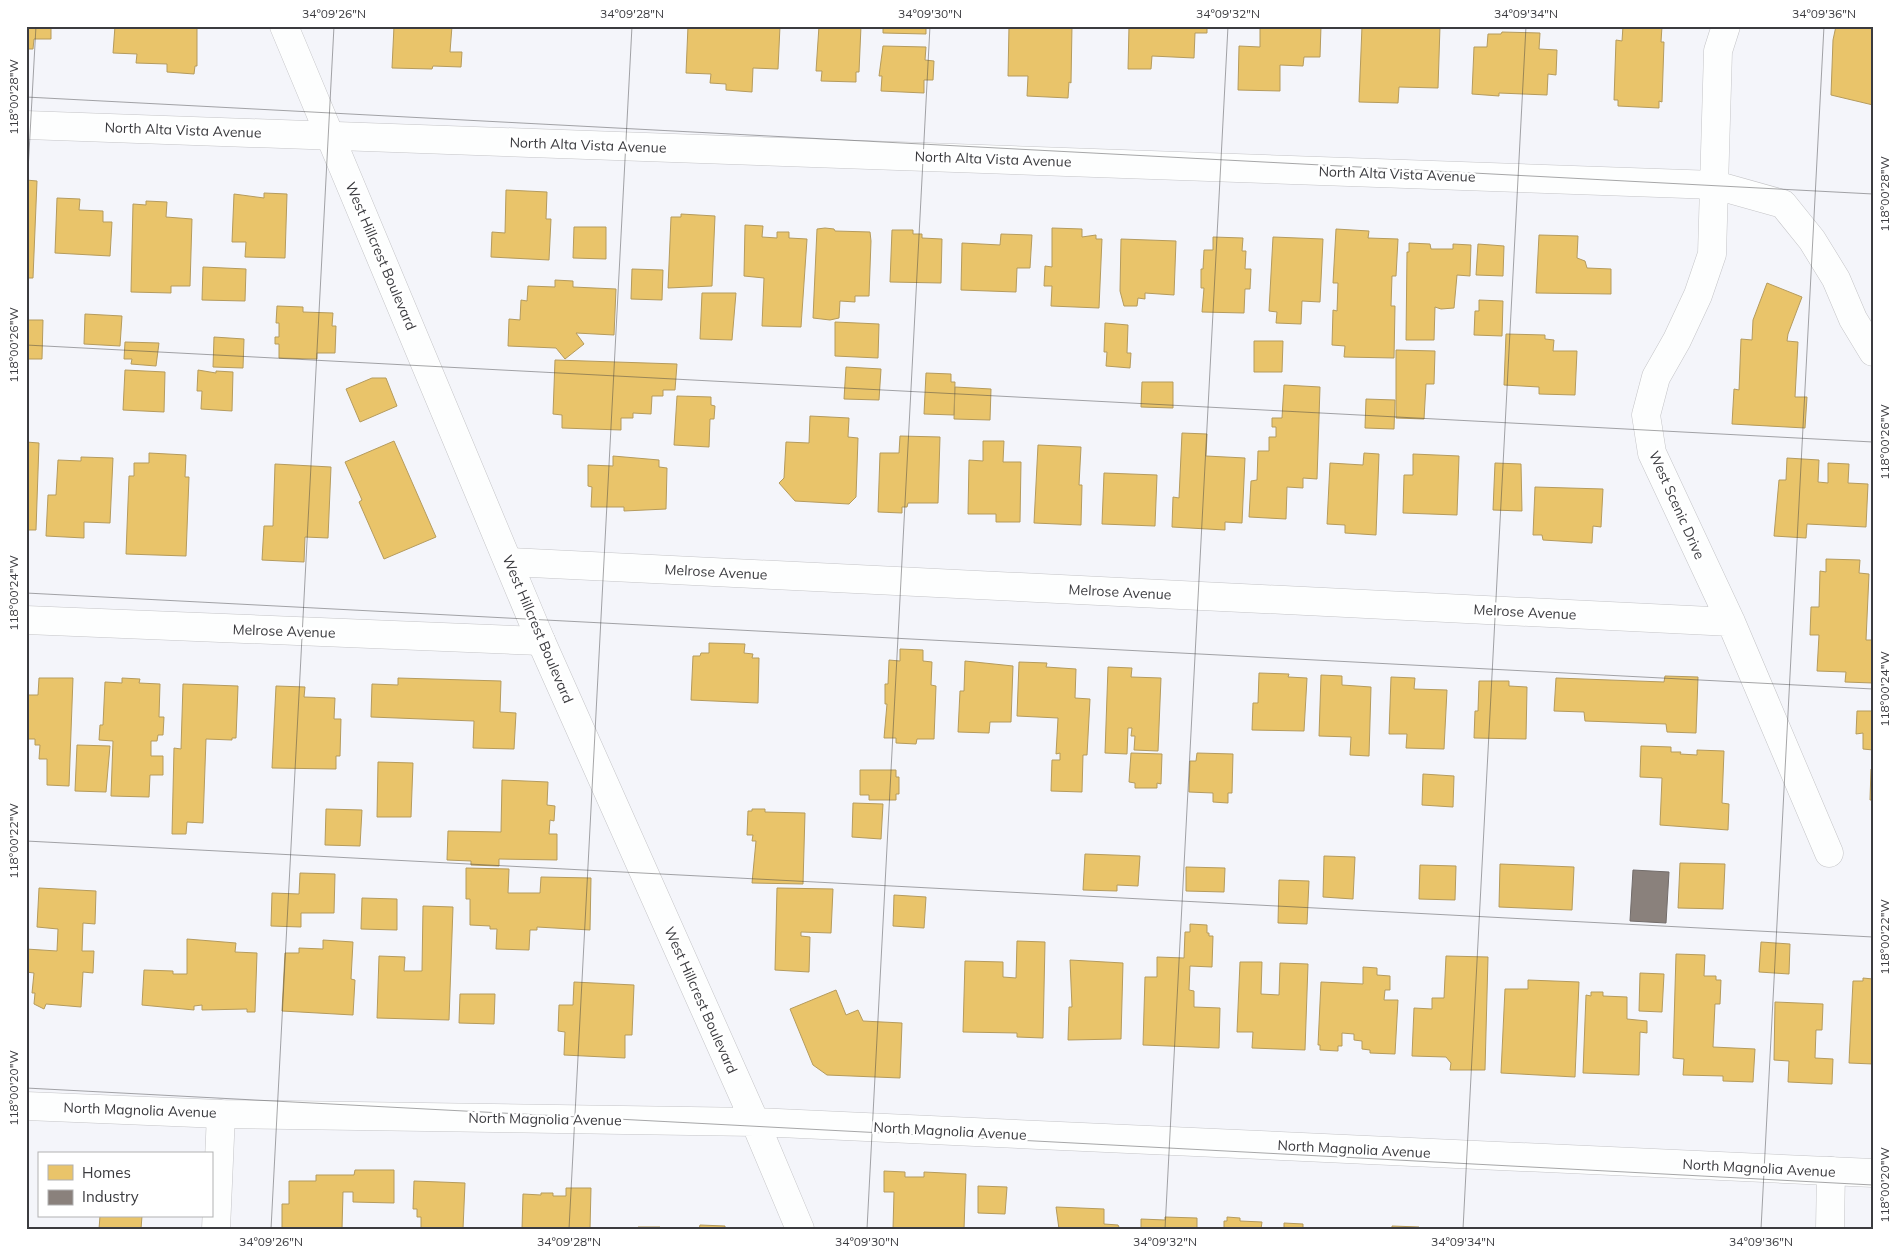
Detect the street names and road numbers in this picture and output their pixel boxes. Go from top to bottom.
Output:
street label: North Alta Vista Avenue [104,118,262,142]
street label: North Alta Vista Avenue [509,133,667,157]
street label: North Alta Vista Avenue [914,147,1072,171]
street label: North Alta Vista Avenue [1318,162,1476,186]
street label: West Hillcrest Boulevard [342,179,420,333]
street label: West Scenic Drive [1645,448,1709,562]
street label: West Hillcrest Boulevard [499,552,577,706]
street label: Melrose Avenue [664,560,768,584]
street label: Melrose Avenue [1068,580,1172,604]
street label: Melrose Avenue [1473,600,1577,624]
street label: Melrose Avenue [232,620,336,642]
street label: West Hillcrest Boulevard [660,924,742,1076]
street label: North Magnolia Avenue [63,1098,217,1122]
street label: North Magnolia Avenue [468,1109,622,1129]
street label: North Magnolia Avenue [873,1118,1027,1144]
street label: North Magnolia Avenue [1277,1136,1431,1162]
street label: North Magnolia Avenue [1682,1155,1836,1181]

